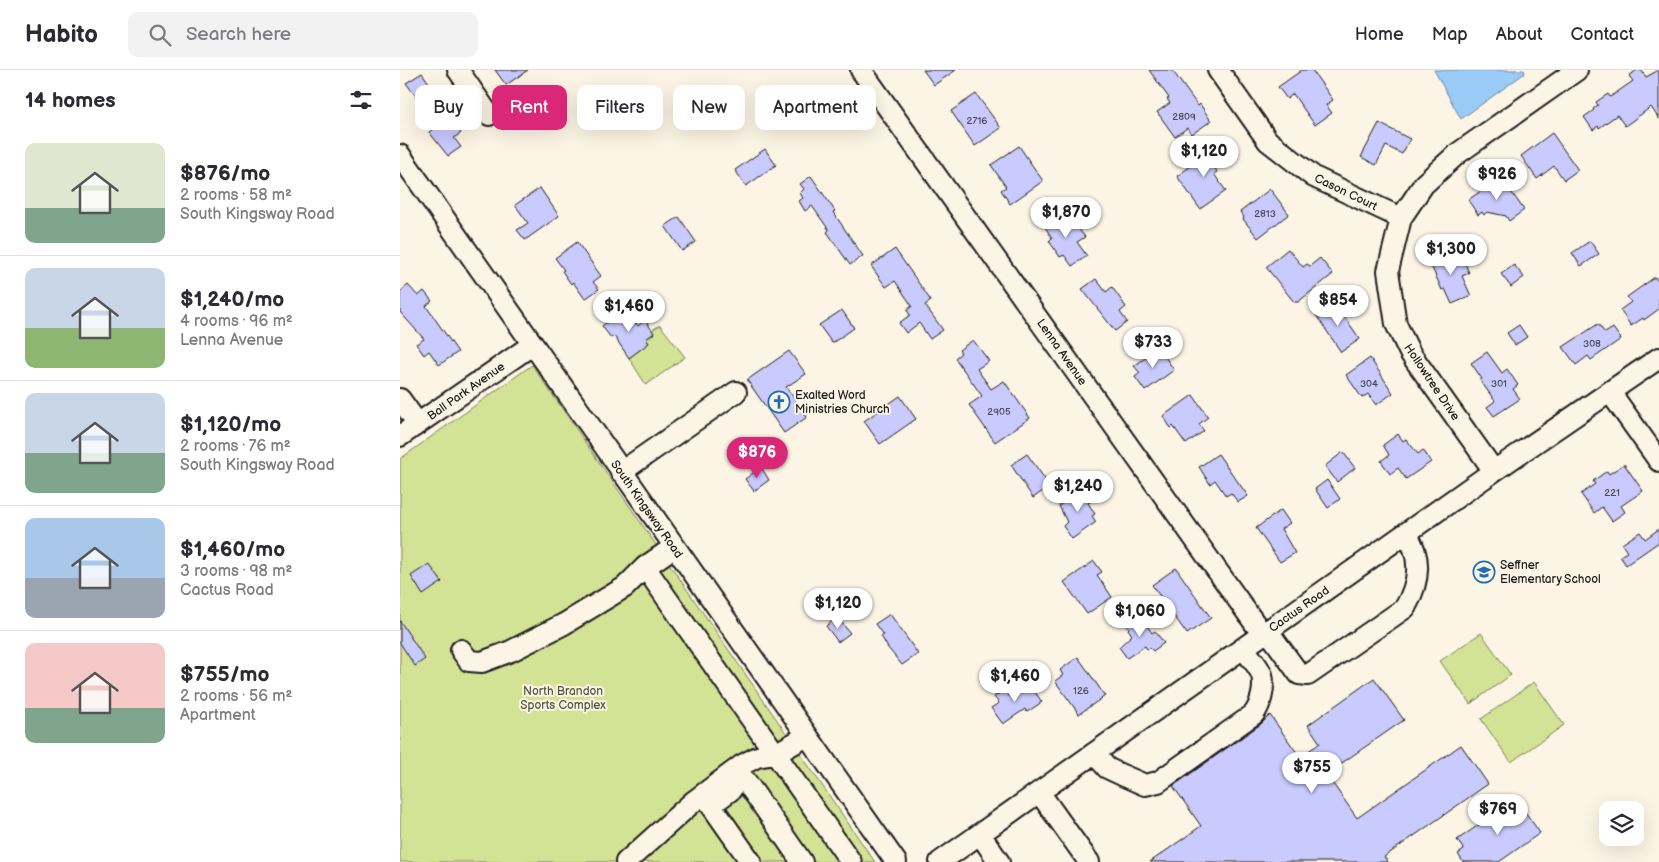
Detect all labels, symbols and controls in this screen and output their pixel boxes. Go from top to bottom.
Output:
search box [128,12,478,57]
text: Habito [25,20,98,49]
icon: search [146,21,174,49]
text: Search here [186,23,291,46]
text: Home [1355,24,1404,45]
text: Map [1432,24,1468,45]
text: About [1496,24,1543,45]
text: Contact [1571,24,1634,45]
chip: Buy [415,85,482,130]
chip: Rent [492,85,567,130]
chip: Filters [577,85,663,130]
chip: New [673,85,745,130]
chip: Apartment [755,85,876,130]
icon: filters [347,86,375,114]
text: 14 homes [25,88,116,113]
house number: 2809 [1172,111,1196,123]
house number: 2716 [967,115,987,127]
pin: $1,120 [1163,136,1245,178]
text: $1,120 [1181,142,1227,161]
pin: $926 [1467,158,1527,201]
text: $876/mo [180,161,270,186]
icon: home [65,163,125,223]
text: $926 [1477,165,1517,184]
street label: Cason Court [1312,171,1380,214]
text: 2 rooms · 58 m² [180,186,292,205]
pin: $1,870 [1025,196,1107,239]
text: $1,870 [1041,203,1091,222]
text: South Kingsway Road [180,205,335,224]
house number: 2813 [1254,208,1276,220]
pin: $1,300 [1410,234,1492,276]
text: $1,300 [1426,240,1476,259]
pin: $854 [1308,284,1368,327]
text: $1,240/mo [180,287,284,312]
icon: home [65,288,125,348]
pin: $1,460 [588,290,670,333]
text: $854 [1319,291,1357,310]
text: $1,460 [604,297,654,316]
text: 4 rooms · 96 m² [180,312,293,331]
street label: Lenna Avenue [1033,316,1090,388]
pin: $733 [1123,326,1183,369]
text: Lenna Avenue [180,331,283,350]
text: $733 [1134,333,1172,352]
house number: 308 [1583,338,1601,350]
street label: Hollowtree Drive [1400,341,1463,423]
street label: Ball Park Avenue [425,359,508,424]
house number: 304 [1360,378,1378,390]
house number: 301 [1491,378,1507,390]
place label: Exalted Word Ministries Church [795,388,890,417]
church icon: Exalted Word Ministries Church [767,390,791,414]
house number: 2905 [987,406,1011,418]
text: $1,120/mo [180,412,281,437]
icon: home [65,413,125,473]
pin: $876 [727,436,787,479]
text: 2 rooms · 76 m² [180,437,291,456]
text: $876 [738,443,776,462]
text: South Kingsway Road [180,456,335,475]
street label: South Kingsway Road [607,457,686,561]
pin: $1,240 [1037,470,1119,513]
text: $1,240 [1053,477,1103,496]
house number: 221 [1604,487,1620,499]
text: $1,460/mo [180,537,285,562]
icon: home [65,538,125,598]
place label: Seffner Elementary School [1500,558,1601,587]
school or university icon: Seffner Elementary School [1472,560,1496,584]
text: 3 rooms · 98 m² [180,562,292,581]
text: Cactus Road [180,581,274,600]
street label: Cactus Road [1266,583,1332,636]
pin: $1,120 [797,588,879,630]
text: $1,120 [815,594,861,613]
pin: $1,060 [1099,596,1181,638]
text: $1,060 [1115,602,1165,621]
pin: $1,460 [974,660,1056,703]
text: $755/mo [180,662,269,687]
icon: home [65,663,125,723]
text: $1,460 [990,667,1040,686]
park label: North Brandon Sports Complex [520,684,606,713]
house number: 126 [1073,685,1089,697]
text: 2 rooms · 56 m² [180,687,292,706]
text: Apartment [180,706,256,725]
pin: $755 [1282,752,1342,794]
text: $755 [1293,758,1331,777]
pin: $769 [1468,794,1528,836]
text: $769 [1479,800,1517,819]
map controls [1599,801,1644,846]
button: layers [1599,801,1644,846]

